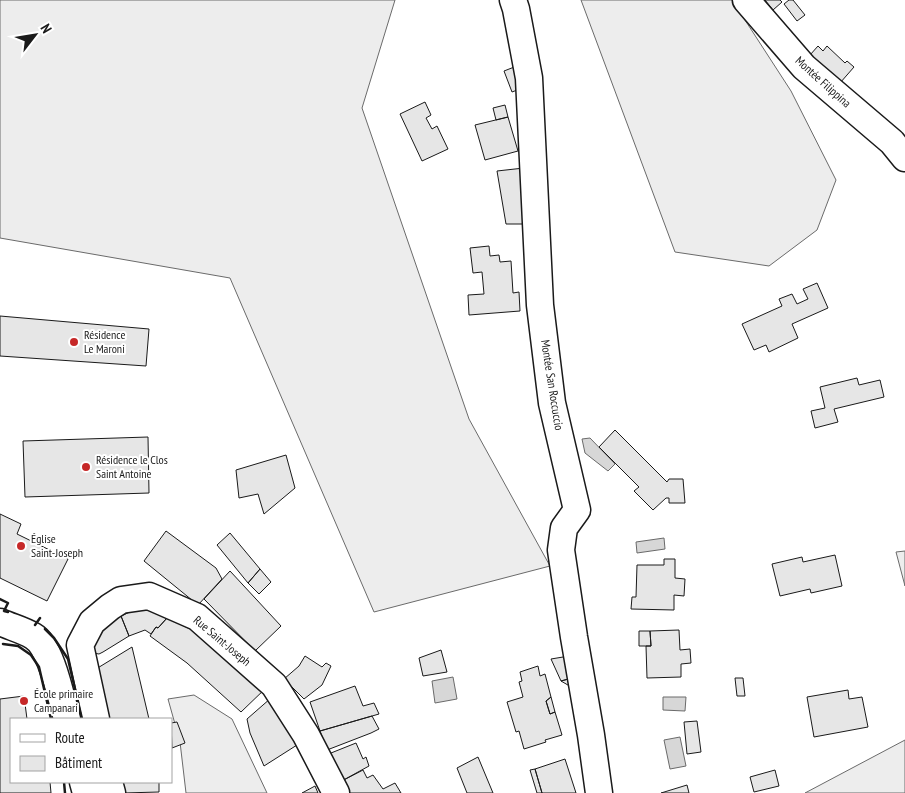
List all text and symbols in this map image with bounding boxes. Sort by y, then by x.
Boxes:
north arrow [10,10,60,60]
text: N [36,20,56,36]
street label: Montée Filippina [792,53,854,111]
place label: Résidence Le Maroni [84,327,125,356]
marker: Résidence Le Maroni [68,336,80,348]
street label: Montée San Roccuccio [538,339,567,431]
place label: Résidence le Clos Saint Antoine [96,452,168,481]
marker: Résidence le Clos Saint Antoine [80,461,92,473]
place label: Église Saint-Joseph [31,531,83,560]
marker: Église Saint-Joseph [15,540,27,552]
street label: Rue Saint-Joseph [191,612,254,669]
place label: École primaire Campanari [34,686,93,715]
marker: École primaire Campanari [18,695,30,707]
legend [10,718,172,783]
text: Route [55,728,85,747]
text: Bâtiment [55,753,102,772]

